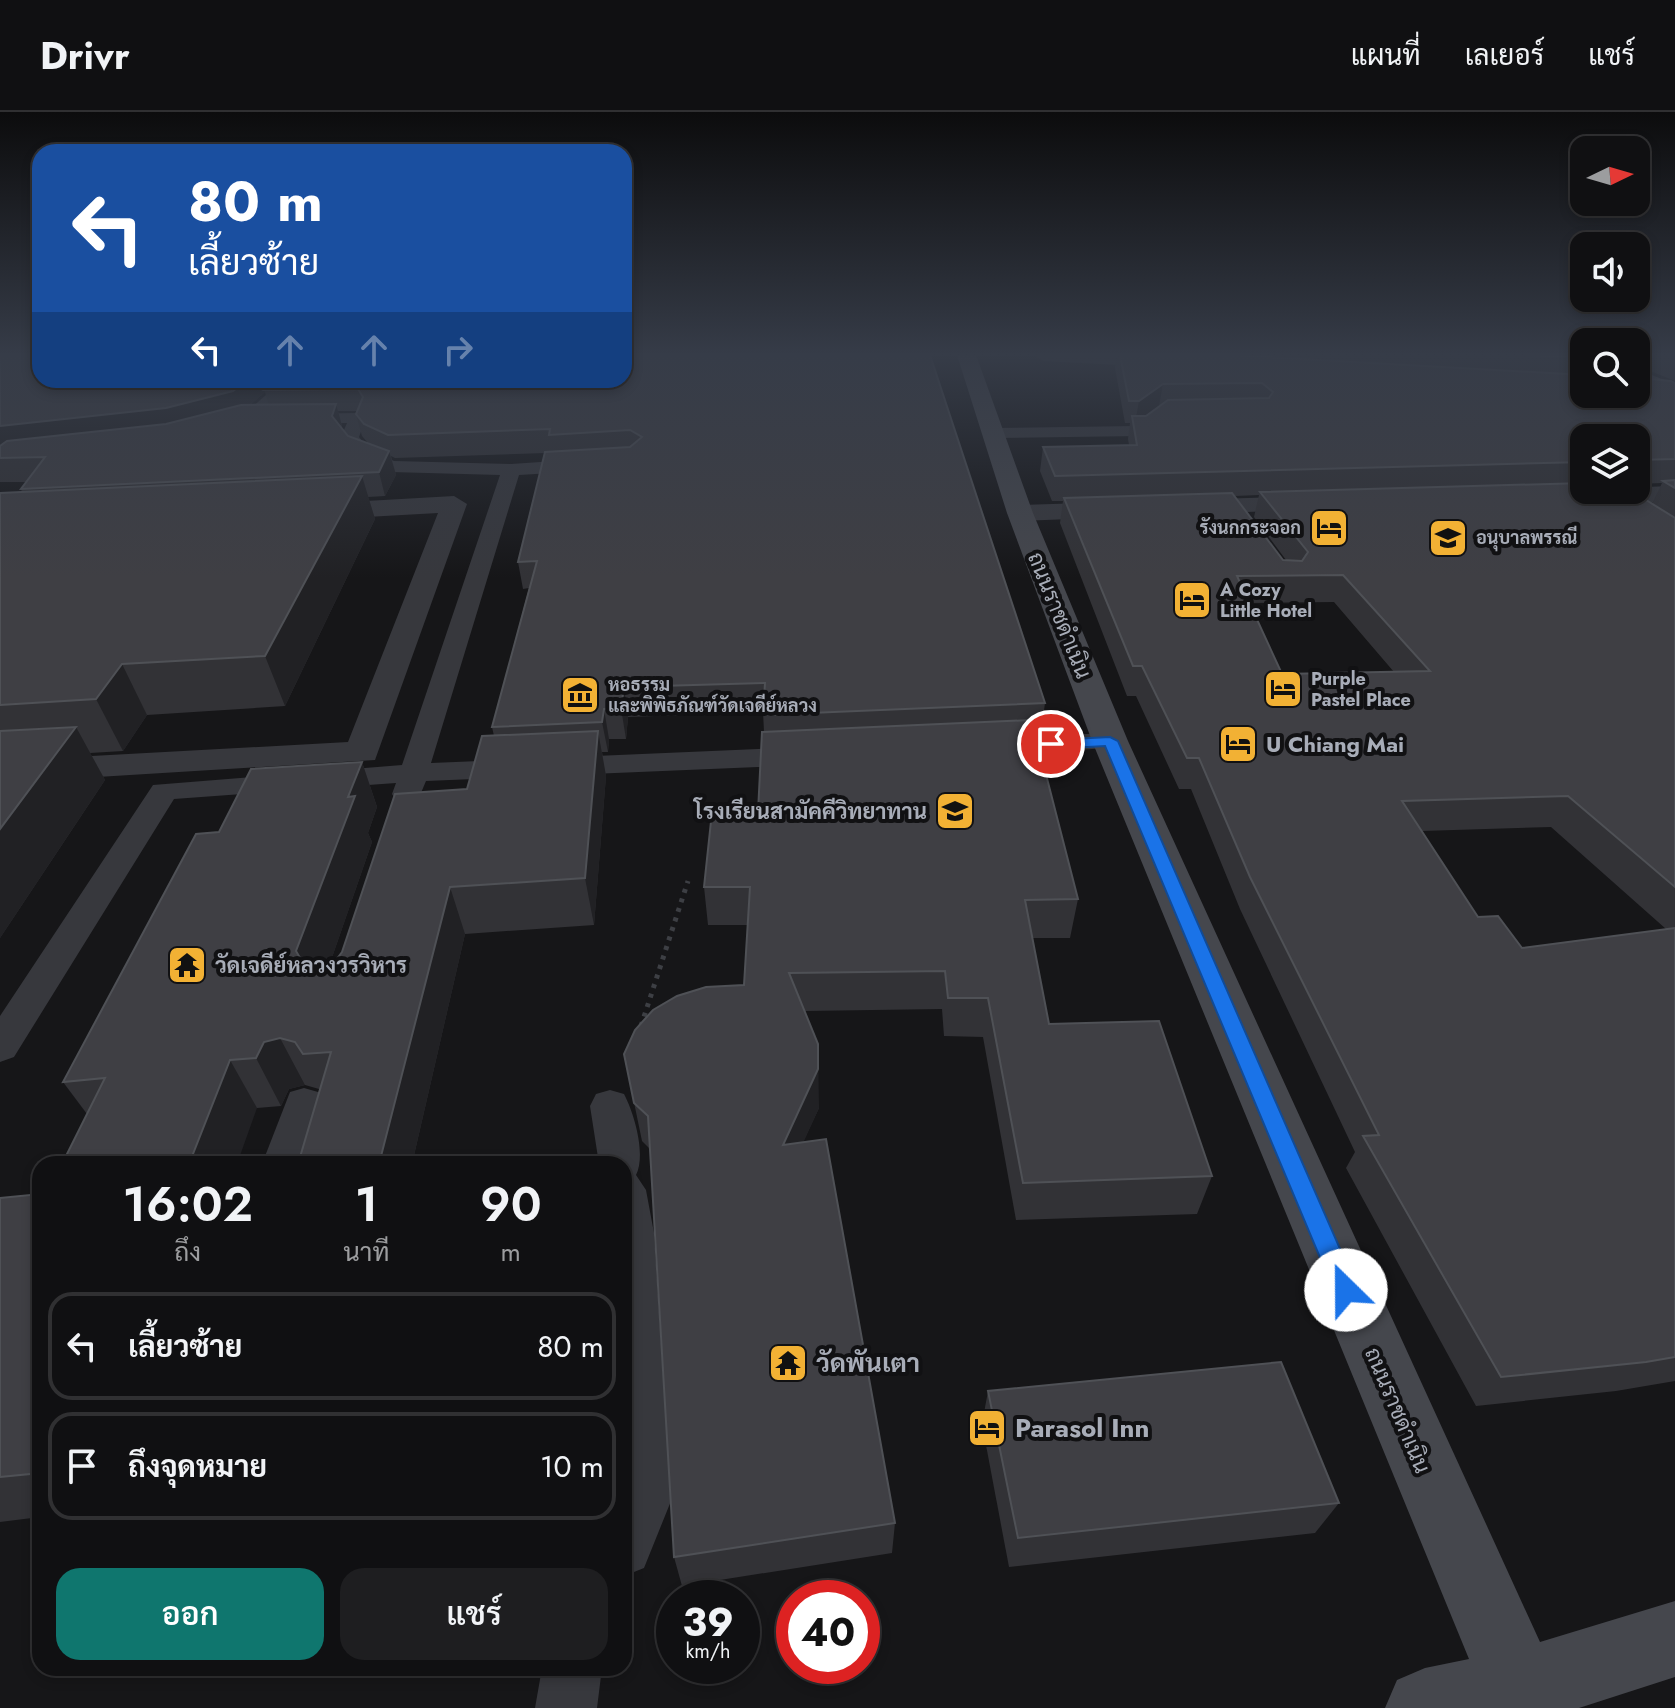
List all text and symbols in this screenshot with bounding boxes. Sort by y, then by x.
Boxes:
text: Drivr [40,28,130,83]
text: แผนที่ [1351,35,1421,76]
text: เลเยอร์ [1465,35,1544,76]
text: แชร์ [1588,35,1635,76]
north arrow [1570,136,1650,216]
map controls [1570,136,1650,504]
text: 80 m [188,161,323,242]
icon: left [56,176,160,280]
button: sound [1570,232,1650,312]
text: เลี้ยวซ้าย [188,236,319,288]
icon: left [184,328,228,372]
icon: ahead [268,328,312,372]
icon: ahead [352,328,396,372]
icon: right [436,328,480,372]
button: search [1570,328,1650,408]
button: layers [1570,424,1650,504]
hotel icon: รังนกกระจอก [1308,507,1350,549]
place label: รังนกกระจอก [1199,515,1301,541]
school or university icon: อนุบาลพรรณี [1427,517,1469,559]
place label: อนุบาลพรรณี [1476,525,1577,552]
street label: ถนนราชดำเนิน [1020,547,1100,683]
place label: A Cozy Little Hotel [1219,577,1312,624]
hotel icon: A Cozy Little Hotel [1171,579,1213,621]
place label: Purple Pastel Place [1311,666,1411,713]
hotel icon: Purple Pastel Place [1262,668,1304,710]
place label: หอธรรม และพิพิธภัณฑ์วัดเจดีย์หลวง [608,672,817,719]
museum icon: หอธรรม และพิพิธภัณฑ์วัดเจดีย์หลวง [559,674,601,716]
pin [1017,710,1085,778]
icon: arrive [1029,722,1073,766]
hotel icon: U Chiang Mai [1217,723,1259,765]
place label: U Chiang Mai [1266,728,1404,760]
school or university icon: โรงเรียนสามัคคีวิทยาทาน [934,790,976,832]
place label: โรงเรียนสามัคคีวิทยาทาน [692,795,927,827]
temple icon: วัดเจดีย์หลวงวรวิหาร [166,944,208,986]
place label: วัดเจดีย์หลวงวรวิหาร [215,949,407,981]
text: 16:02 [122,1170,253,1239]
text: 1 [355,1170,378,1239]
text: 90 [480,1170,542,1239]
text: ถึง [174,1233,201,1271]
text: นาที [343,1233,390,1271]
text: m [501,1233,521,1271]
position arrow [1304,1248,1388,1332]
icon: left [60,1324,104,1368]
text: เลี้ยวซ้าย [128,1325,242,1368]
text: 80 m [537,1325,604,1368]
temple icon: วัดพันเตา [767,1342,809,1384]
street label: ถนนราชดำเนิน [1357,1342,1439,1478]
place label: วัดพันเตา [816,1344,920,1382]
hotel icon: Parasol Inn [966,1407,1008,1449]
place label: Parasol Inn [1015,1409,1149,1447]
icon: arrive [60,1444,104,1488]
text: ถึงจุดหมาย [128,1445,267,1488]
text: 10 m [540,1445,604,1488]
button: ออก [56,1568,324,1660]
button: แชร์ [340,1568,608,1660]
speed limit sign: 40 [776,1580,880,1684]
text: 39 [682,1593,734,1651]
text: km/h [685,1637,731,1666]

